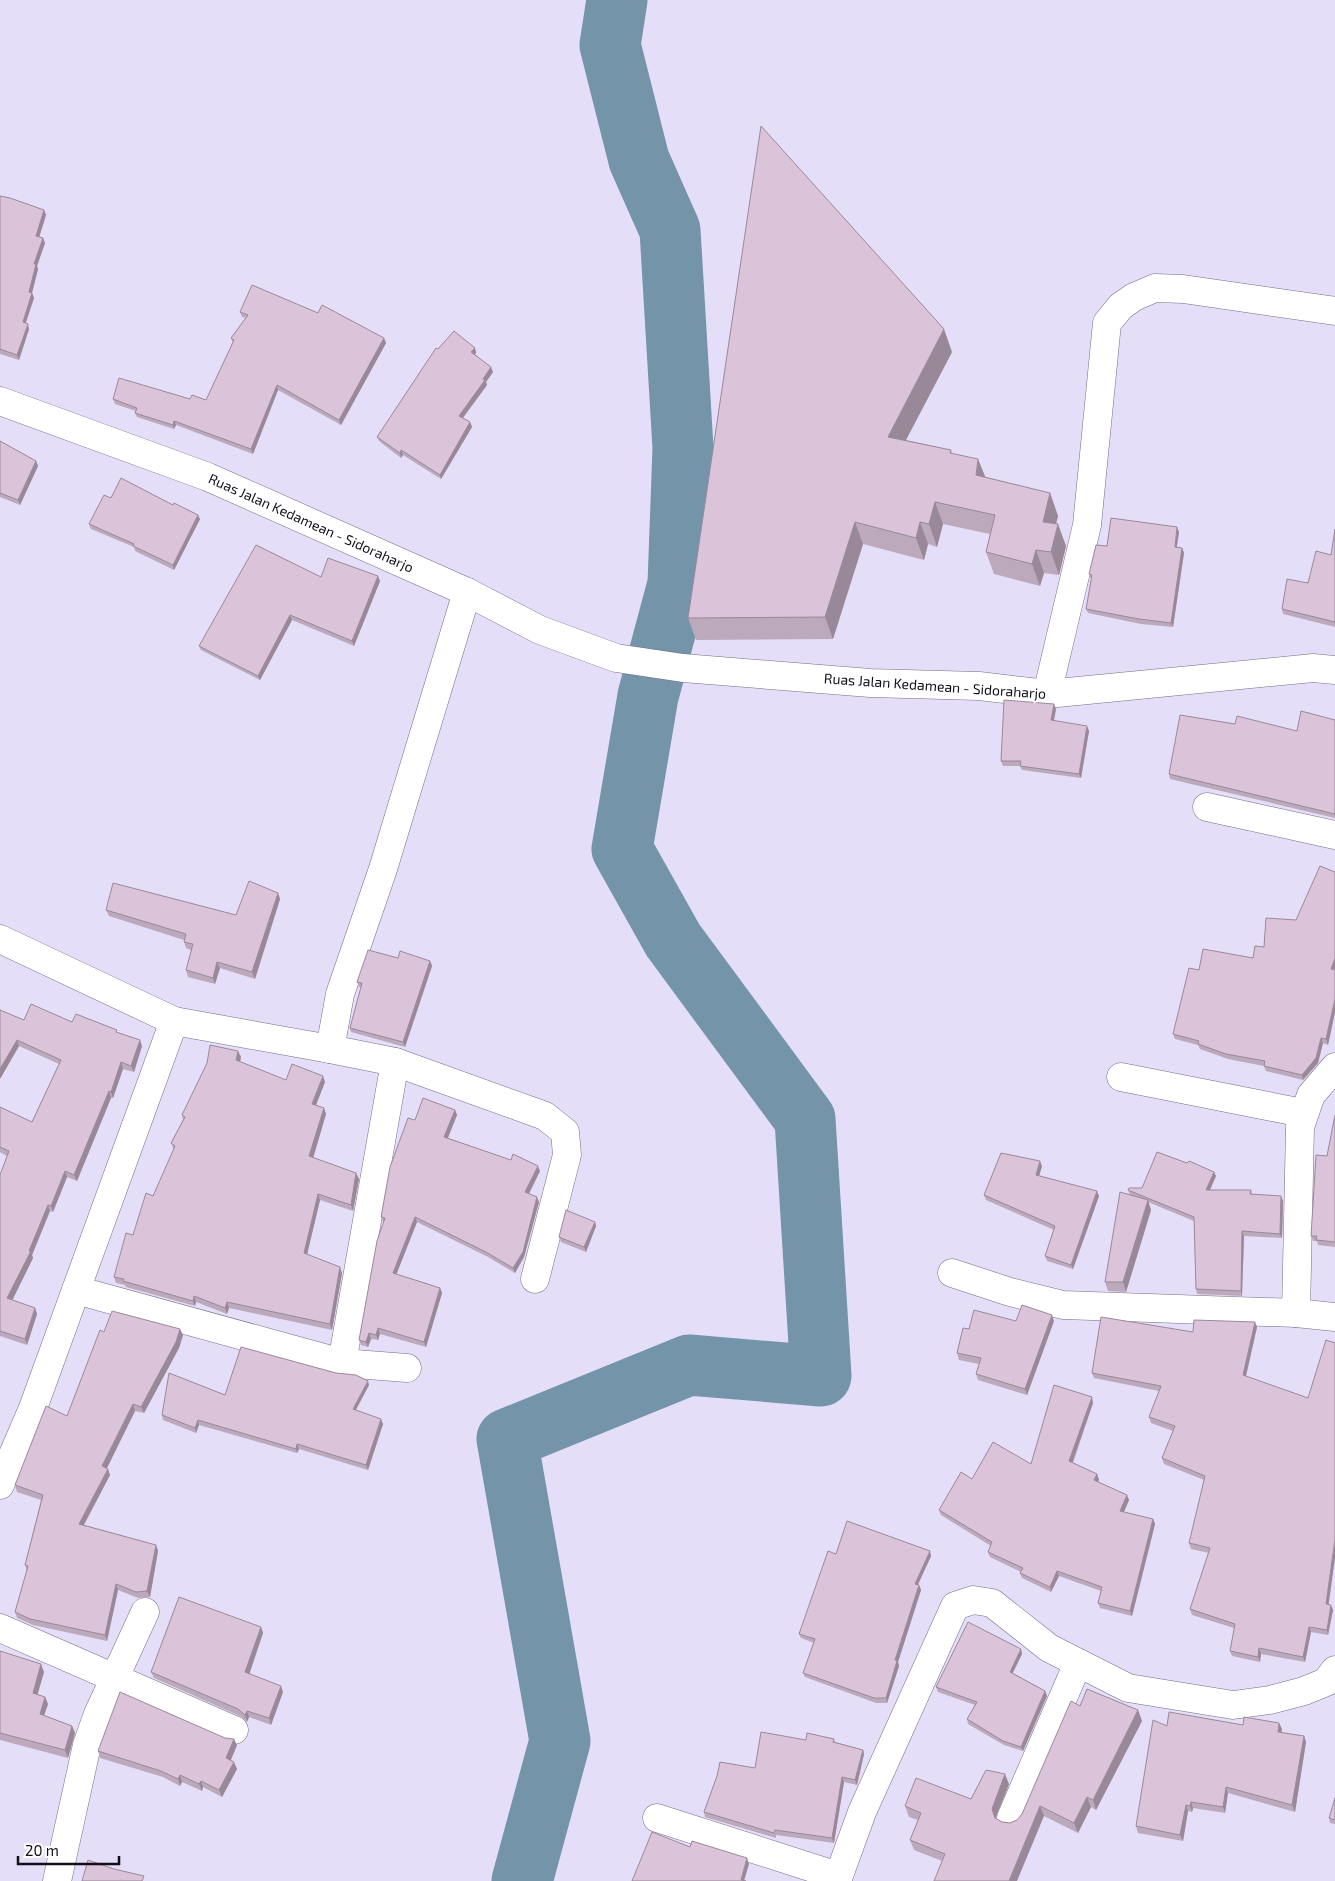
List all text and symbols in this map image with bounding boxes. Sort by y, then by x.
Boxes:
street label: Ruas Jalan Kedamean - Sidoraharjo [206,469,416,576]
street label: Ruas Jalan Kedamean - Sidoraharjo [823,669,1047,702]
scale bar [18,1834,119,1866]
text: 20 m [25,1841,59,1859]

